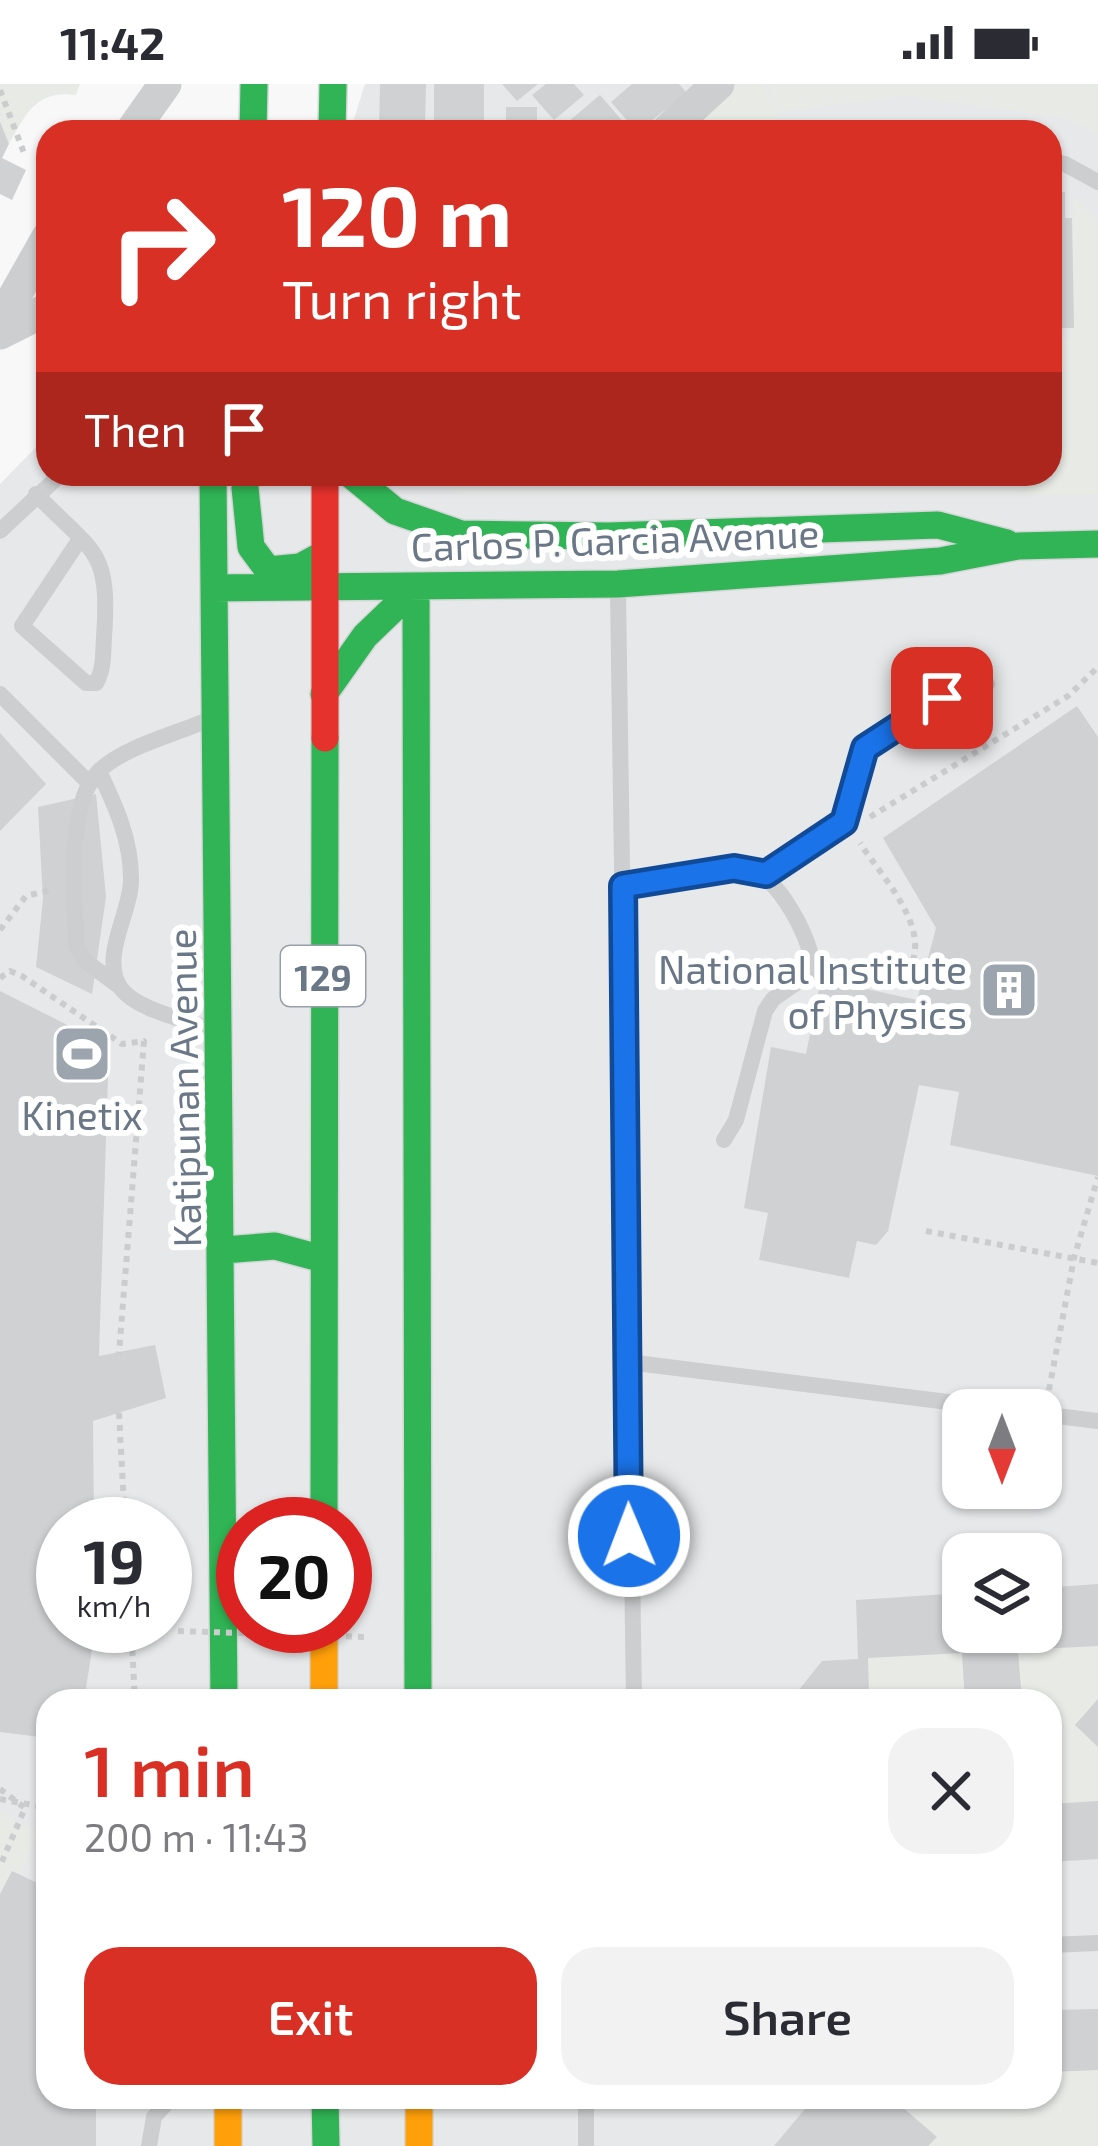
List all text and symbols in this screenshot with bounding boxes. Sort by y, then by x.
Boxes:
text: 11:42 [60,15,165,69]
text: 120 m [282,163,512,264]
icon: right [84,168,240,324]
text: Turn right [282,265,522,330]
icon: arrive [211,396,277,462]
text: Then [84,402,187,456]
street label: Carlos P. Garcia Avenue [410,508,820,570]
pin [891,647,993,749]
icon: arrive [909,665,975,731]
street label: Katipunan Avenue [157,928,209,1248]
place label: National Institute of Physics [658,945,967,1037]
road number: 129 [281,946,365,1006]
building icon: National Institute of Physics [978,959,1040,1021]
sports icon: Kinetix [51,1023,113,1085]
place label: Kinetix [21,1091,143,1138]
north arrow [942,1389,1062,1509]
map controls [942,1389,1062,1653]
position arrow [566,1473,692,1599]
speed limit sign: 20 [216,1497,372,1653]
text: 19 [83,1524,145,1596]
button: layers [942,1533,1062,1653]
text: km/h [77,1587,151,1623]
text: 1 min [84,1725,255,1811]
button: close [888,1728,1014,1854]
text: 200 m · 11:43 [84,1813,308,1860]
button: Exit [84,1947,537,2085]
button: Share [561,1947,1014,2085]

